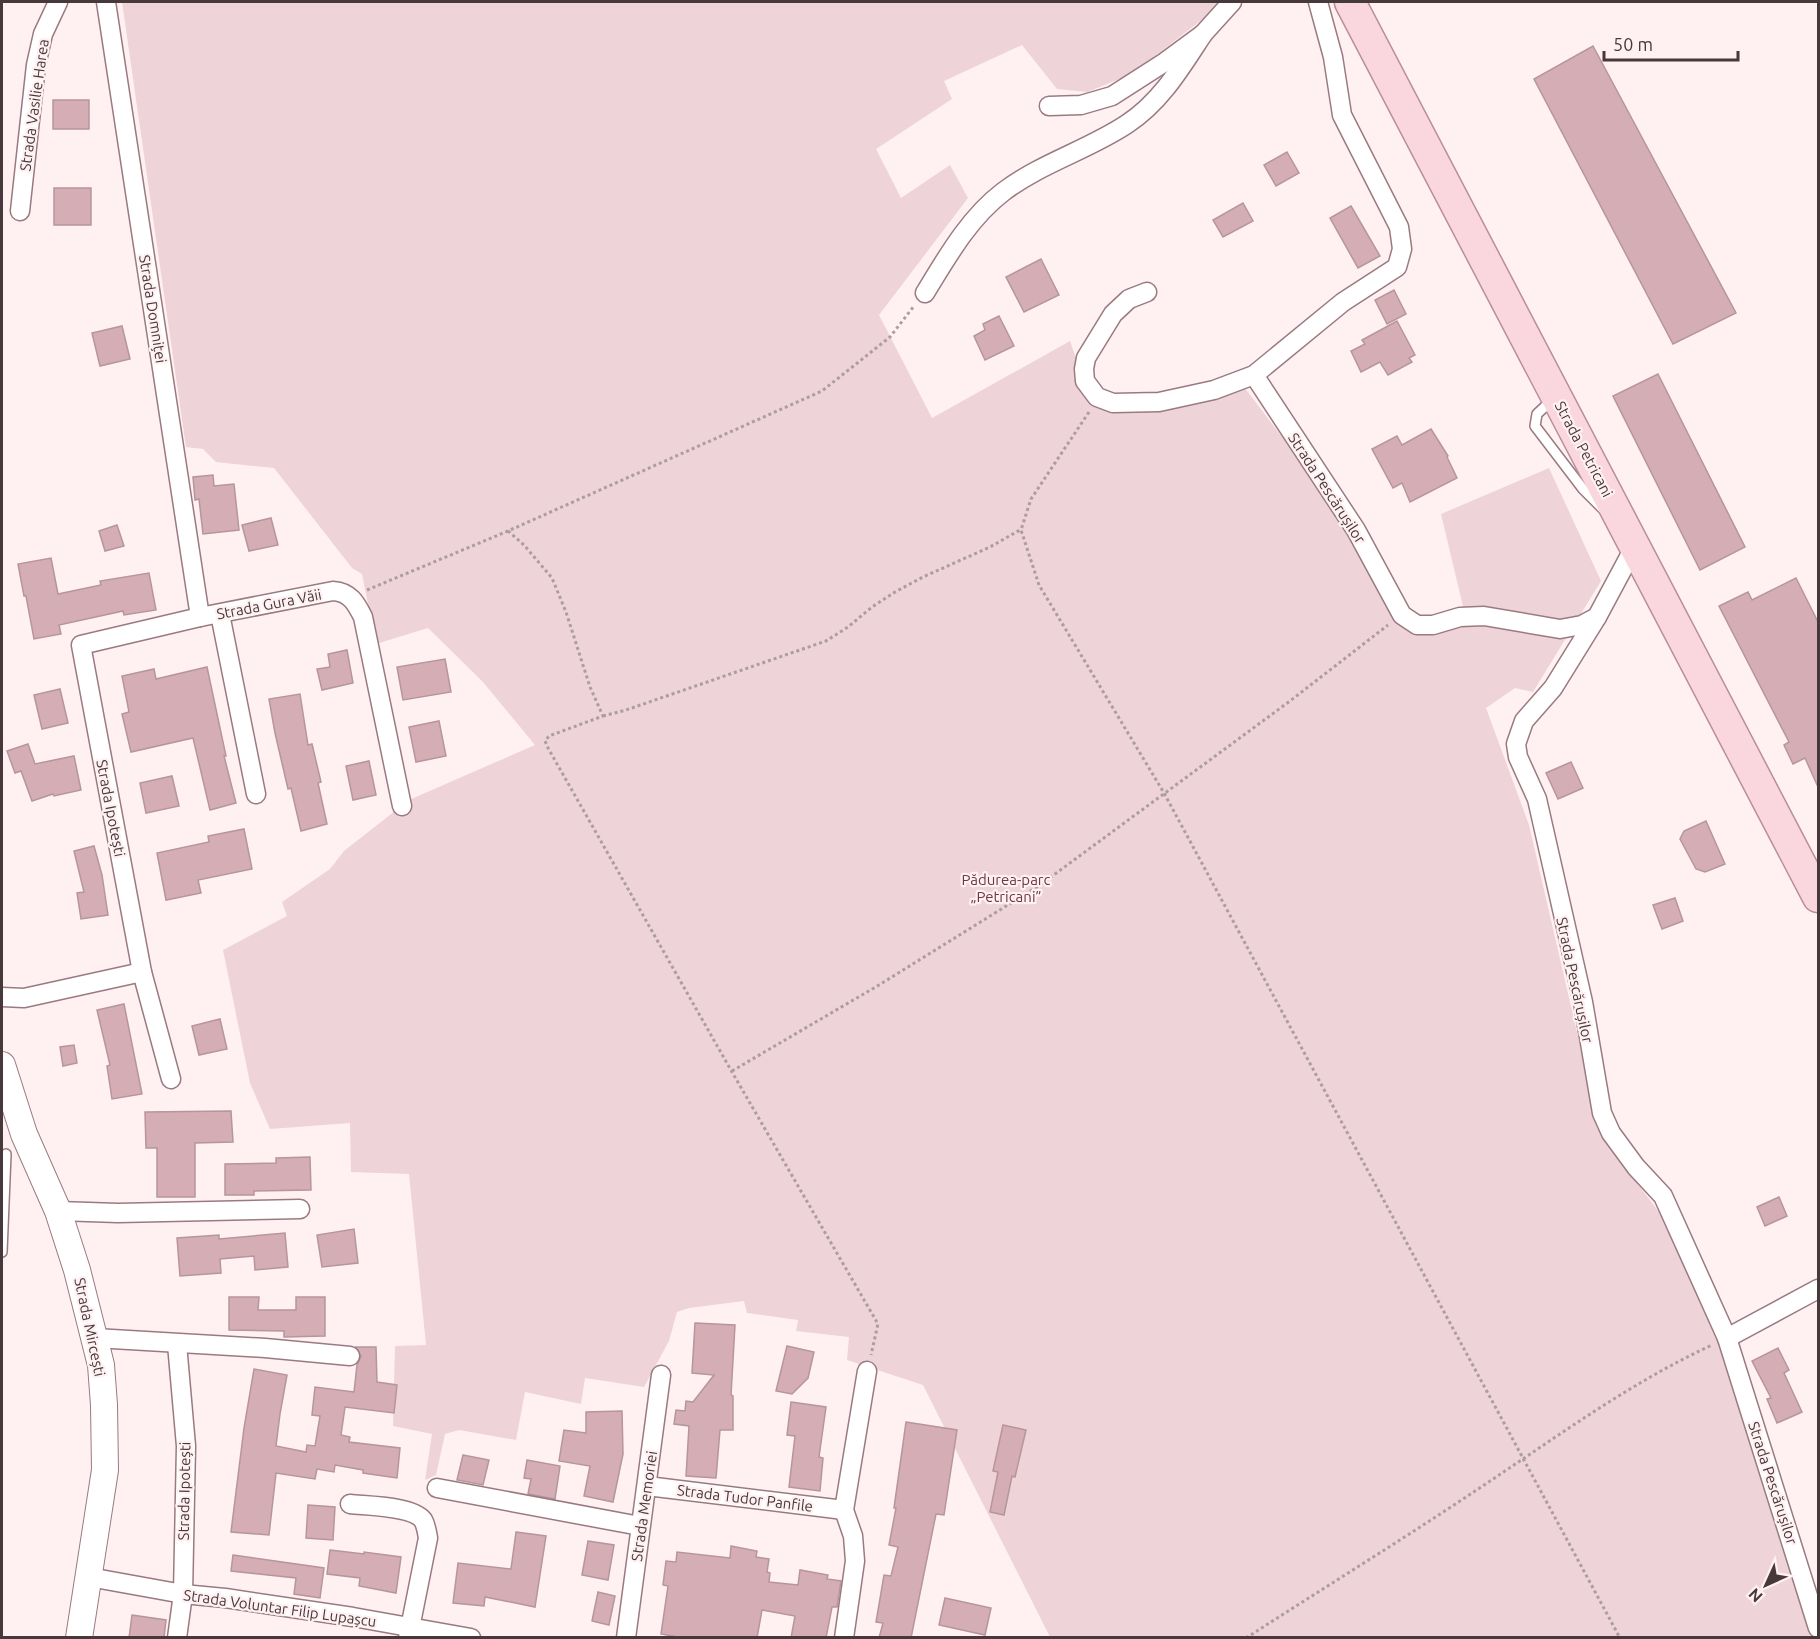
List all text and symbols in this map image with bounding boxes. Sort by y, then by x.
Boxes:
scale bar [1604,24,1738,62]
text: 50 m [1613,34,1653,54]
street label: Strada Vasilie Harea [16,38,52,172]
street label: Strada Domniței [136,254,170,364]
street label: Strada Petricani [1552,398,1616,500]
street label: Strada Pescărușilor [1285,430,1369,547]
street label: Strada Gura Văii [215,585,323,623]
street label: Strada Ipotești [93,758,129,858]
park label: Pădurea-parc „Petricani” [961,871,1051,905]
street label: Strada Pescărușilor [1553,916,1597,1045]
street label: Strada Mircești [71,1276,109,1378]
street label: Strada Pescărușilor [1745,1420,1801,1547]
street label: Strada Ipotești [175,1442,193,1540]
street label: Strada Memoriei [628,1450,660,1562]
street label: Strada Tudor Panfile [676,1481,814,1515]
north arrow [1736,1555,1796,1615]
text: N [1745,1585,1766,1606]
street label: Strada Voluntar Filip Lupașcu [182,1586,378,1630]

